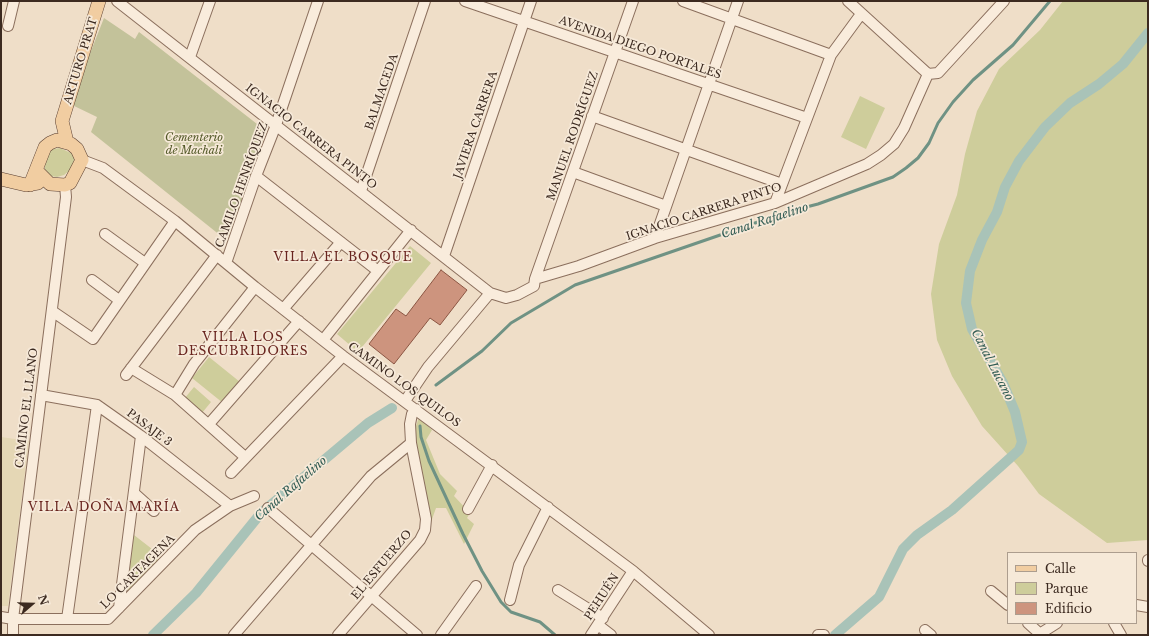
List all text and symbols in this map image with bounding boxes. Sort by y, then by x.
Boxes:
street label: AVENIDA DIEGO PORTALES [557,14,723,82]
street label: ARTURO PRAT [62,16,100,106]
street label: BALMACEDA [363,52,401,132]
street label: JAVIERA CARRERA [451,69,501,181]
street label: MANUEL RODRÍGUEZ [545,70,601,202]
street label: IGNACIO CARRERA PINTO [243,82,379,192]
street label: CAMILO HENRÍQUEZ [213,120,271,250]
park label: Cementerio de Machali [165,131,223,157]
street label: IGNACIO CARRERA PINTO [624,181,784,243]
water label: Canal Rafaelino [720,200,810,242]
district label: VILLA EL BOSQUE [273,251,413,265]
water label: Canal Lucano [968,327,1016,403]
district label: VILLA LOS DESCUBRIDORES [177,331,309,359]
street label: CAMINO LOS QUILOS [345,340,463,430]
street label: CAMINO EL LLANO [13,347,41,469]
street label: PASAJE 3 [124,407,174,449]
water label: Canal Rafaelino [252,454,330,524]
district label: VILLA DOÑA MARÍA [28,501,180,515]
street label: EL ESFUERZO [349,528,415,602]
street label: LO CARTAGENA [98,532,178,612]
legend [1007,552,1137,624]
text: Calle [1045,561,1076,576]
street label: PEHUÉN [582,571,622,623]
text: Parque [1045,581,1088,596]
north arrow [12,584,52,624]
text: N [35,593,52,607]
text: Edificio [1045,601,1092,616]

